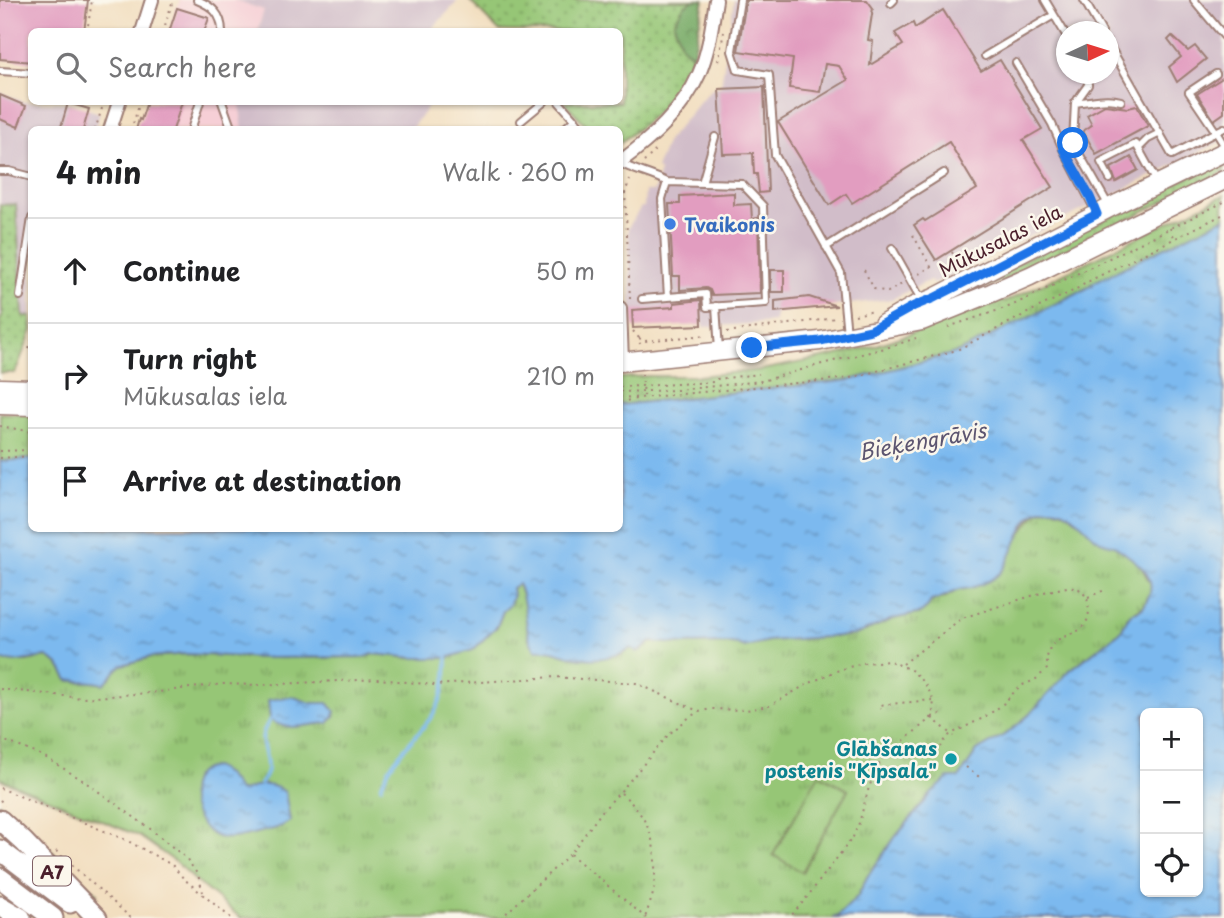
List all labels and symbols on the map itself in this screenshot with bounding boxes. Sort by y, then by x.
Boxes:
north arrow [1056,21,1119,84]
route start [1057,127,1088,158]
street label: Mūkusalas iela [933,197,1067,283]
place label: Tvaikonis [684,210,775,238]
marker: Tvaikonis [662,216,678,232]
route end [736,332,767,363]
water label: Bieķengrāvis [856,413,991,467]
place label: Glābšanas postenis "Ķīpsala" [765,734,937,784]
marker: Glābšanas postenis "Ķīpsala" [943,751,959,767]
road number: A7 [33,856,71,886]

